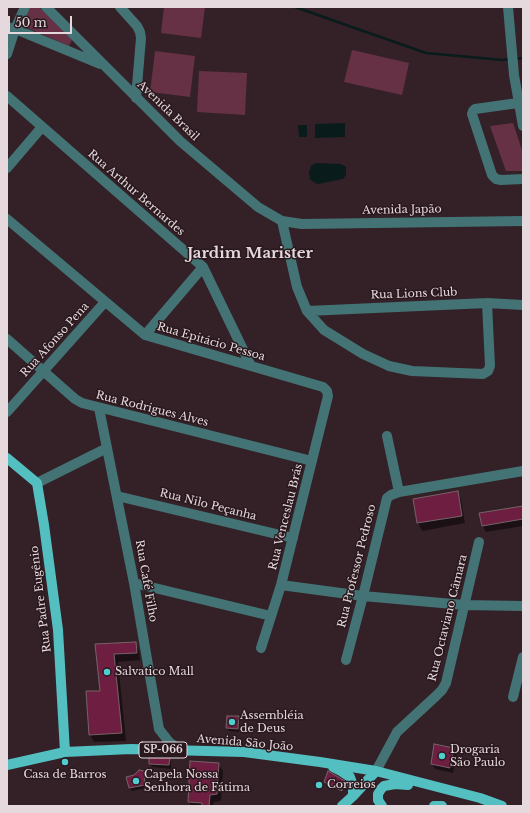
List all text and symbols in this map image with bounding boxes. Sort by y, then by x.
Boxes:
scale bar [10,8,74,34]
text: 50 m [15,15,47,30]
street label: Avenida Brasil [134,78,202,144]
street label: Rua Arthur Bernardes [85,147,187,239]
street label: Avenida Japão [362,203,442,217]
district label: Jardim Marister [187,245,313,263]
street label: Rua Lions Club [370,286,458,302]
street label: Rua Afonso Pena [18,300,92,380]
street label: Rua Epitácio Pessoa [156,320,266,364]
street label: Rua Rodrigues Alves [94,389,210,429]
street label: Rua Venceslau Brás [266,463,306,571]
street label: Rua Nilo Peçanha [158,487,258,523]
street label: Rua Professor Pedroso [335,503,379,629]
street label: Rua Café Filho [132,539,160,623]
street label: Rua Padre Eugênio [28,545,54,653]
street label: Rua Octaviano Câmara [426,553,470,683]
place label: Salvatico Mall [115,665,194,679]
marker: Salvatico Mall [102,667,112,677]
place label: Assembléia de Deus [240,709,304,735]
marker: Assembléia de Deus [227,717,237,727]
street label: Avenida São João [196,732,294,754]
road number: SP-066 [139,742,187,758]
place label: Drogaria São Paulo [450,743,505,769]
marker: Drogaria São Paulo [437,751,447,761]
marker: Casa de Barros [60,757,70,767]
place label: Casa de Barros [23,768,107,782]
place label: Capela Nossa Senhora de Fátima [144,768,250,794]
marker: Capela Nossa Senhora de Fátima [131,776,141,786]
place label: Correios [327,778,376,792]
marker: Correios [314,780,324,790]

